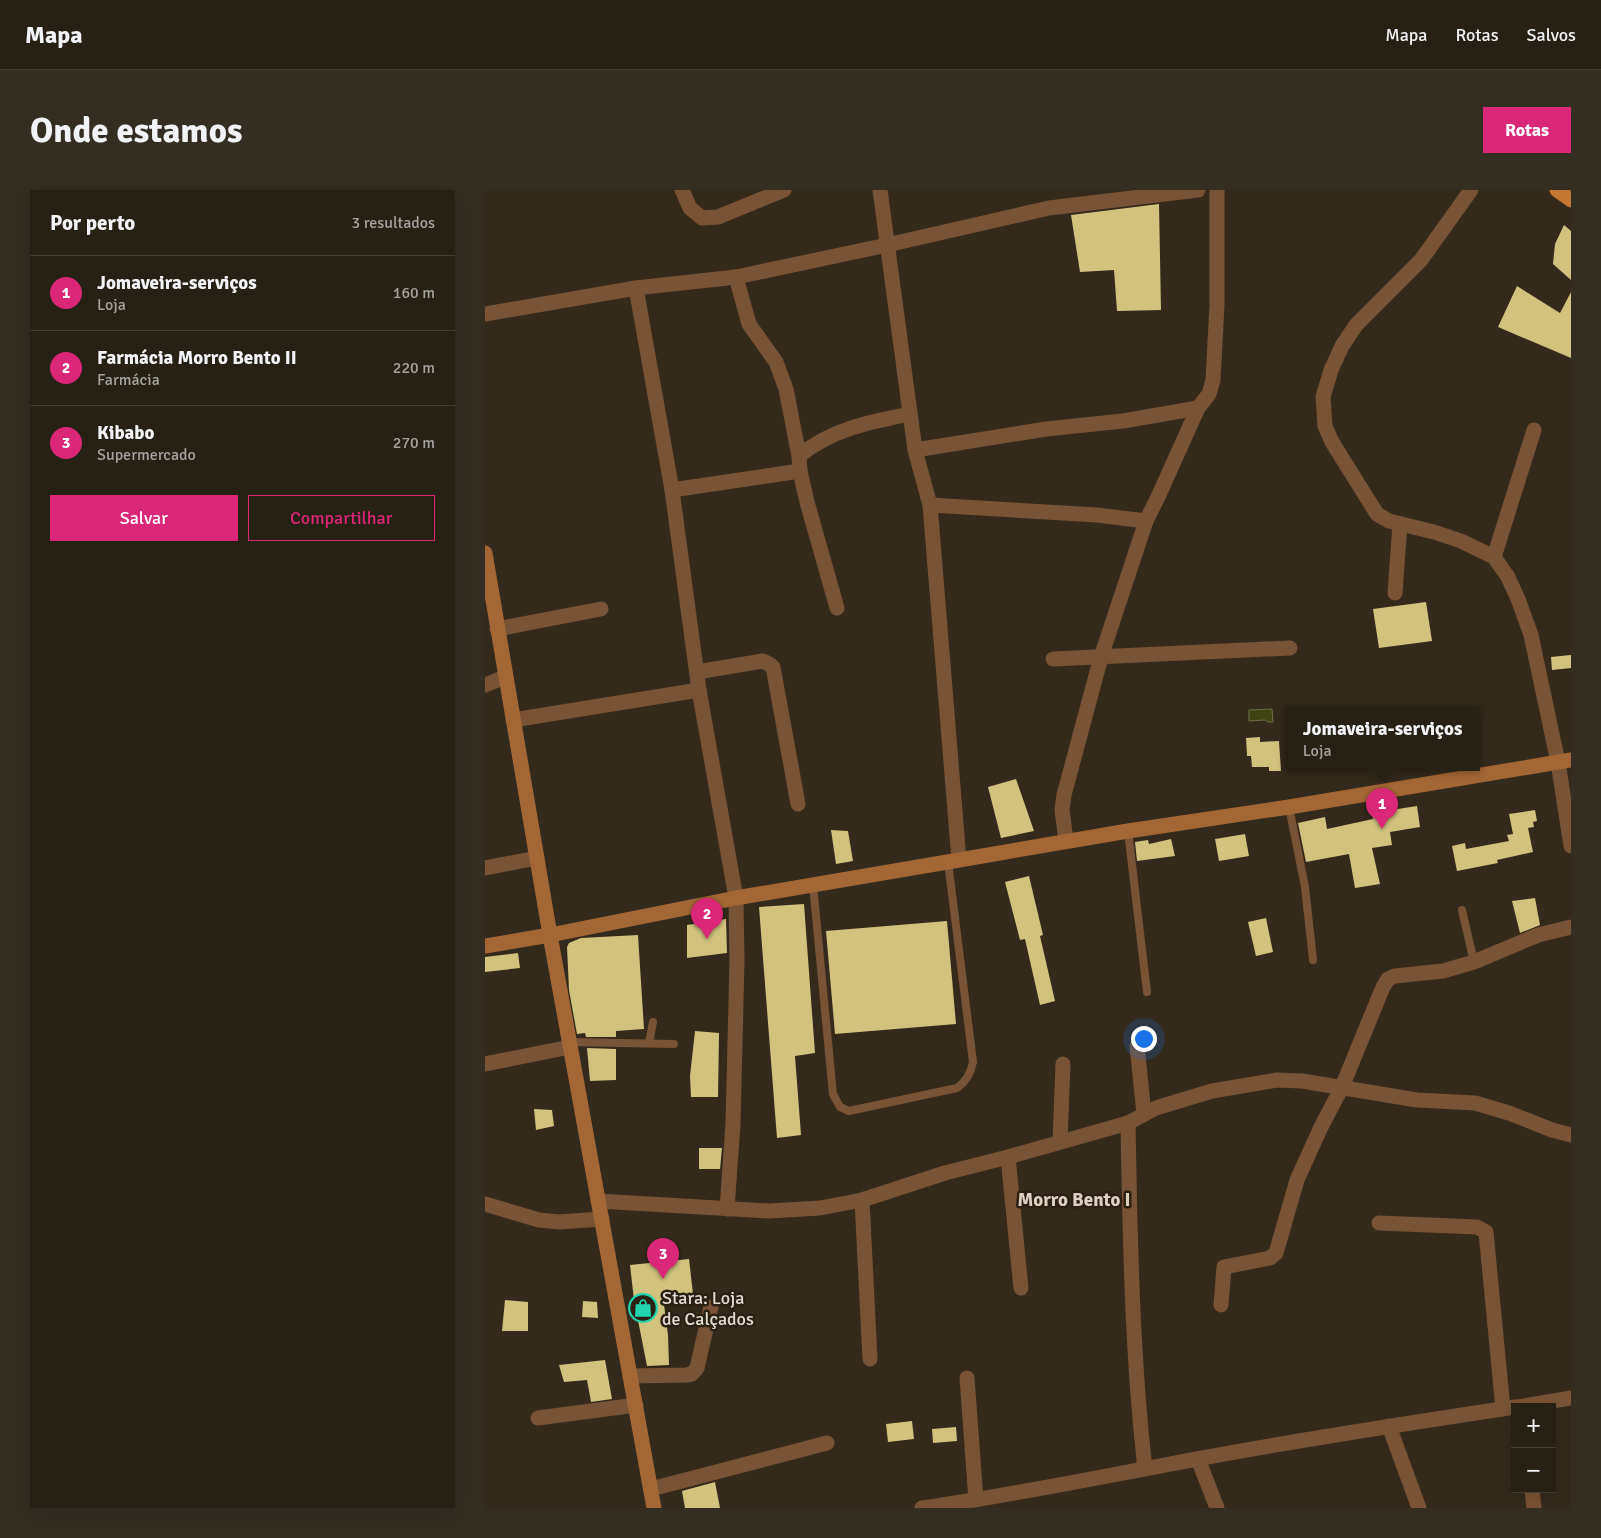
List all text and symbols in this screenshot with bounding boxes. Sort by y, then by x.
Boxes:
text: Mapa [25,20,83,50]
text: Mapa [1385,24,1428,46]
text: Rotas [1456,24,1499,46]
text: Salvos [1527,24,1576,46]
button: Rotas [1483,107,1571,153]
text: Onde estamos [30,109,242,152]
text: Por perto [50,210,135,236]
text: 3 resultados [352,213,435,233]
text: Jomaveira-serviços [97,271,257,295]
text: 1 [62,283,70,303]
text: 160 m [393,283,435,303]
text: Loja [97,295,126,315]
text: Farmácia Morro Bento II [97,346,297,370]
text: 2 [62,358,70,378]
text: 220 m [393,358,435,378]
text: Farmácia [97,370,160,390]
text: Kibabo [97,421,154,445]
text: 3 [62,433,70,453]
text: 270 m [393,433,435,453]
text: Supermercado [97,445,196,465]
button: Salvar [50,495,238,541]
button: Compartilhar [248,495,435,541]
popup [1285,706,1480,771]
text: Jomaveira-serviços [1303,717,1462,741]
text: Loja [1303,741,1332,761]
pin: 1 [1366,788,1398,829]
pin: 2 [691,898,723,939]
your location [1131,1026,1157,1052]
district label: Morro Bento I [1017,1188,1131,1212]
pin: 3 [647,1238,679,1279]
place label: Stara: Loja de Calçados [662,1287,754,1330]
shop icon: Stara: Loja de Calçados [628,1293,658,1323]
map controls [1511,1403,1556,1493]
button: + [1511,1403,1556,1448]
button: − [1511,1448,1556,1493]

